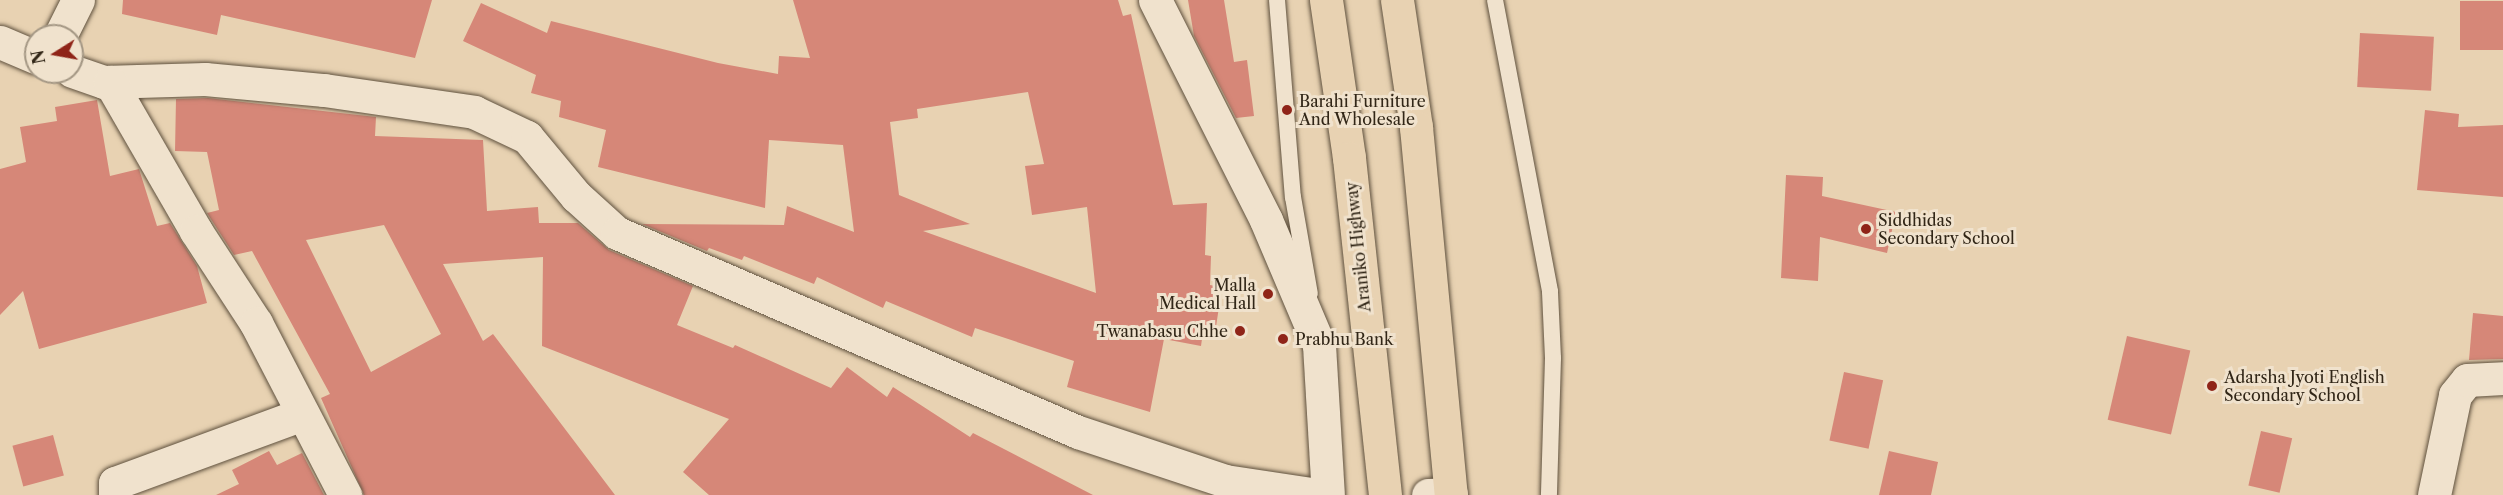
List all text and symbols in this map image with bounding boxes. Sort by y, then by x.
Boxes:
north arrow [24,24,84,84]
text: N [27,48,49,66]
place label: Barahi Furniture And Wholesale [1299,91,1426,129]
marker: Barahi Furniture And Wholesale [1280,103,1294,117]
street label: Araniko Highway [1342,181,1374,313]
place label: Siddhidas Secondary School [1878,210,2015,248]
marker: Siddhidas Secondary School [1859,222,1873,236]
place label: Malla Medical Hall [1159,275,1256,313]
marker: Malla Medical Hall [1261,287,1275,301]
place label: Twanabasu Chhe [1096,321,1228,341]
marker: Twanabasu Chhe [1233,324,1247,338]
place label: Prabhu Bank [1295,329,1393,349]
marker: Prabhu Bank [1276,332,1290,346]
place label: Adarsha Jyoti English Secondary School [2224,367,2385,405]
marker: Adarsha Jyoti English Secondary School [2205,379,2219,393]

